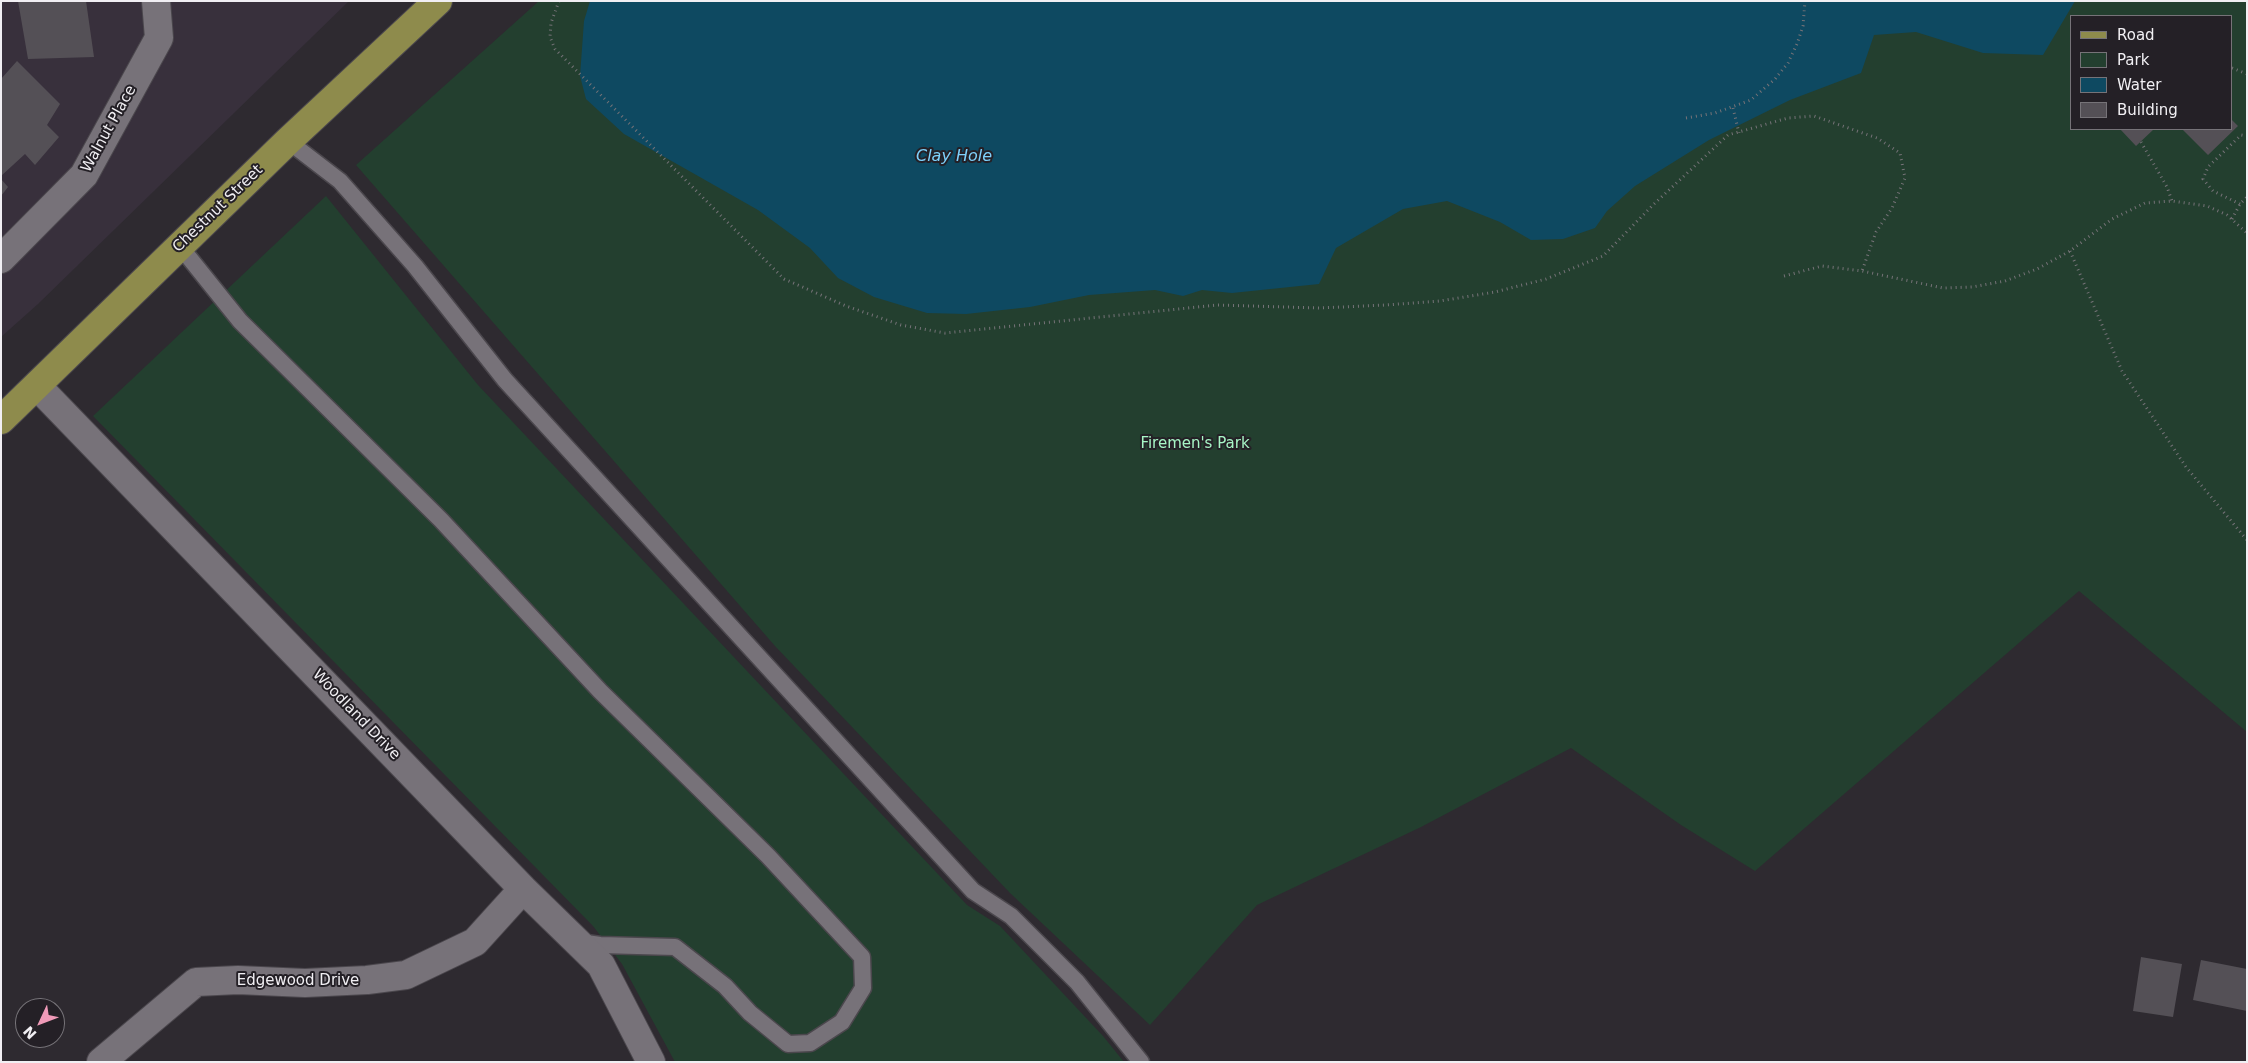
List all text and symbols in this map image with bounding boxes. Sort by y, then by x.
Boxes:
legend [2070,15,2233,130]
text: Road [2117,26,2155,44]
text: Park [2117,51,2149,69]
text: Water [2117,76,2161,94]
street label: Walnut Place [78,82,140,176]
text: Building [2117,101,2178,119]
water label: Clay Hole [916,147,992,167]
street label: Chestnut Street [169,161,267,257]
park label: Firemen's Park [1140,435,1250,453]
street label: Woodland Drive [308,666,404,764]
street label: Edgewood Drive [237,972,359,990]
north arrow [15,998,65,1048]
text: N [20,1023,40,1042]

